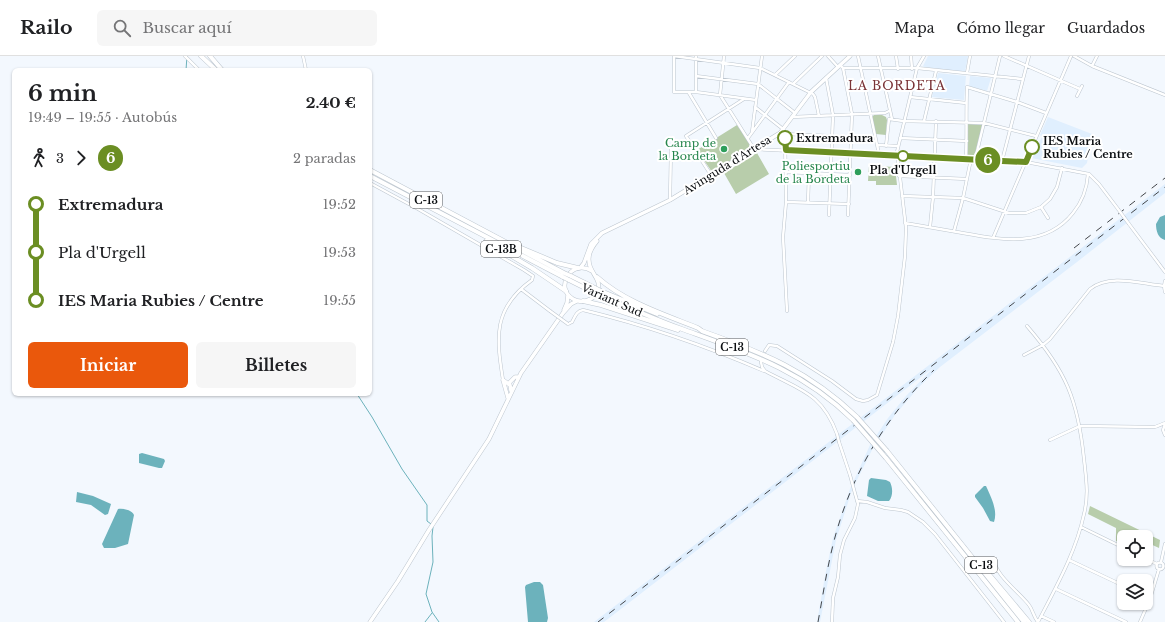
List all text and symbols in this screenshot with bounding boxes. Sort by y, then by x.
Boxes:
search box [97,10,377,46]
text: Railo [20,16,73,39]
icon: search [111,17,133,39]
text: Buscar aquí [143,18,232,37]
text: Mapa [894,19,934,37]
text: Cómo llegar [956,19,1045,37]
text: Guardados [1067,19,1145,37]
district label: LA BORDETA [848,78,946,93]
text: 6 min [28,80,97,107]
text: 2.40 € [306,93,356,112]
text: 19:49 – 19:55 · Autobús [28,109,177,126]
marker: Extremadura [777,130,793,146]
place label: Extremadura [796,131,874,145]
street label: Avinguda d'Artesa [680,132,774,198]
place label: IES Maria Rubies / Centre [1043,134,1133,161]
place label: Camp de la Bordeta [659,136,717,163]
marker: IES Maria Rubies / Centre [1024,139,1040,155]
marker: Camp de la Bordeta [719,144,729,154]
icon: walk [28,147,50,169]
icon: forward [70,147,92,169]
line badge: 6 [975,147,1001,173]
text: 6 [106,149,115,167]
text: 3 [56,150,64,167]
text: 2 paradas [293,150,356,167]
marker: Pla d'Urgell [897,150,909,162]
text: 6 [983,151,993,169]
place label: Poliesportiu de la Bordeta [776,159,851,186]
place label: Pla d'Urgell [870,163,936,177]
marker: Poliesportiu de la Bordeta [853,167,863,177]
road number: C-13 [410,192,442,208]
text: Extremadura [58,195,163,214]
text: 19:52 [323,196,356,213]
road number: C-13B [481,241,521,257]
text: Pla d'Urgell [58,243,146,262]
text: 19:53 [323,244,356,261]
street label: Variant Sud [578,280,645,320]
text: IES Maria Rubies / Centre [58,291,264,310]
text: 19:55 [323,292,356,309]
road number: C-13 [716,339,748,355]
button: Iniciar [28,342,188,388]
button: Billetes [196,342,356,388]
map controls [1117,530,1153,610]
button: locate [1117,530,1153,566]
road number: C-13 [965,557,997,573]
button: layers [1117,574,1153,610]

